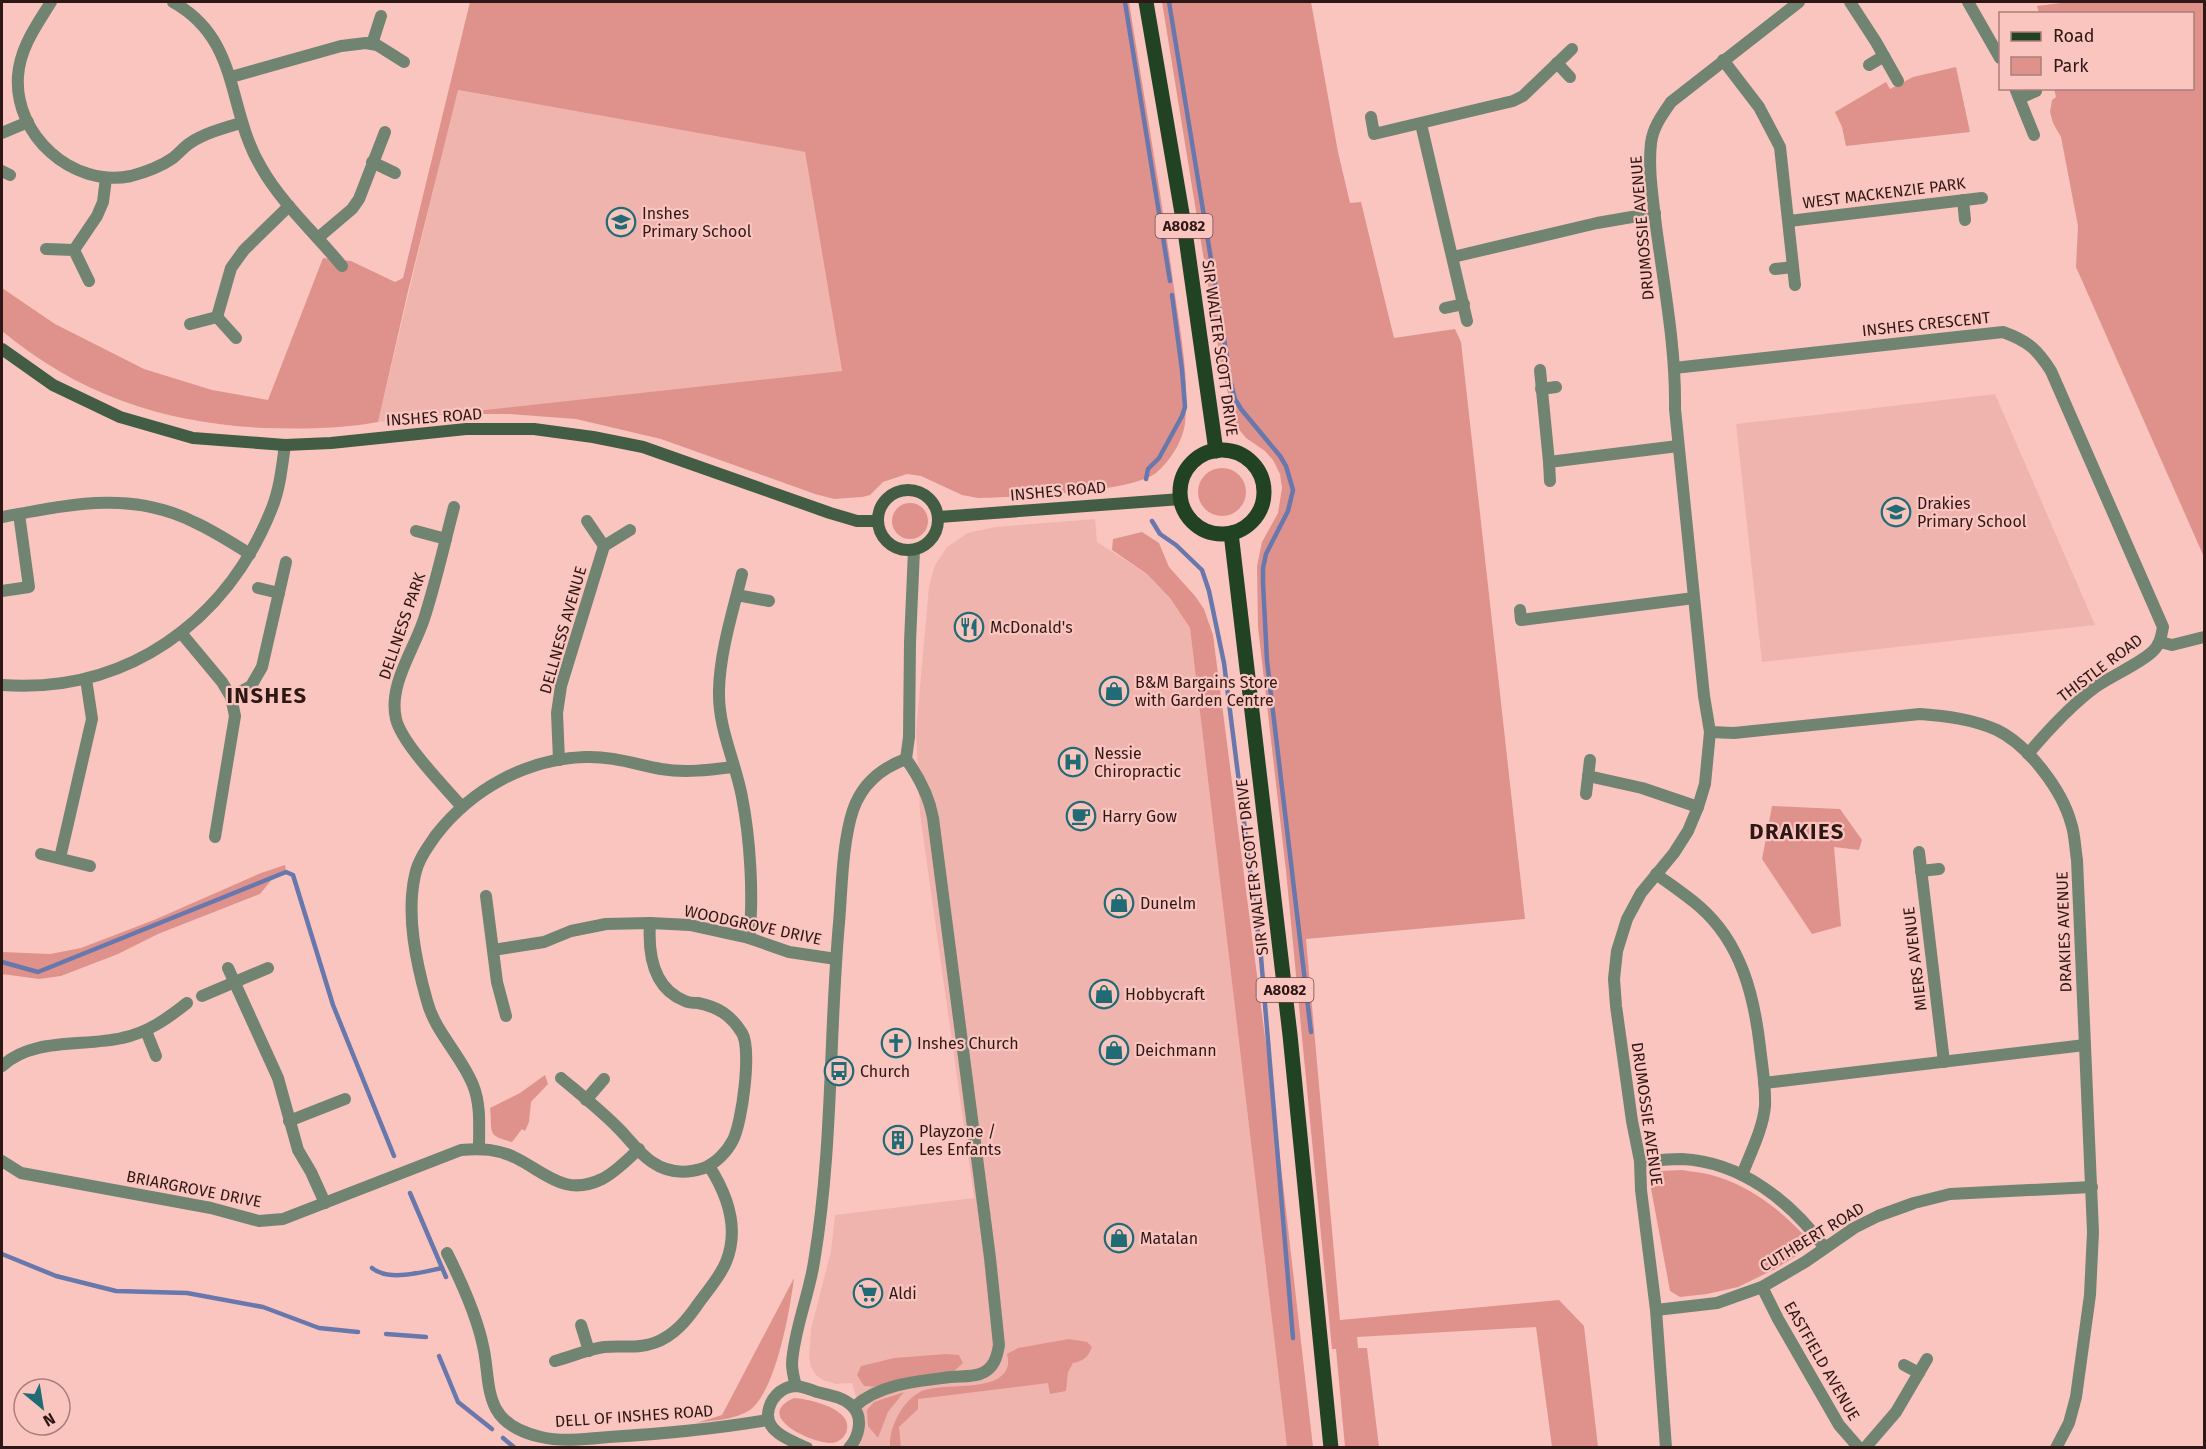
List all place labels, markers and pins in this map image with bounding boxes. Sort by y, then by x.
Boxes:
place label: Inshes Primary School [642,204,752,241]
school or university icon: Inshes Primary School [605,206,637,238]
place label: Drakies Primary School [1917,494,2027,531]
school or university icon: Drakies Primary School [1880,496,1912,528]
restaurant icon: McDonald's [953,611,985,643]
place label: McDonald's [990,618,1073,637]
place label: B&M Bargains Store with Garden Centre [1135,673,1278,710]
shop icon: B&M Bargains Store with Garden Centre [1098,675,1130,707]
place label: Nessie Chiropractic [1094,744,1181,781]
hospital icon: Nessie Chiropractic [1057,746,1089,778]
cafe icon: Harry Gow [1065,800,1097,832]
place label: Harry Gow [1102,807,1177,826]
shop icon: Dunelm [1103,887,1135,919]
place label: Dunelm [1140,894,1196,913]
shop icon: Hobbycraft [1088,978,1120,1010]
place label: Hobbycraft [1125,985,1205,1004]
church icon: Inshes Church [880,1027,912,1059]
place label: Inshes Church [917,1034,1019,1053]
shop icon: Deichmann [1098,1034,1130,1066]
place label: Deichmann [1135,1041,1217,1060]
bus stop icon: Church [823,1055,855,1087]
place label: Church [860,1062,910,1081]
place label: Playzone / Les Enfants [919,1122,1001,1159]
building icon: Playzone / Les Enfants [882,1124,914,1156]
shop icon: Matalan [1103,1222,1135,1254]
place label: Matalan [1140,1229,1198,1248]
supermarket icon: Aldi [852,1277,884,1309]
place label: Aldi [889,1284,917,1303]

